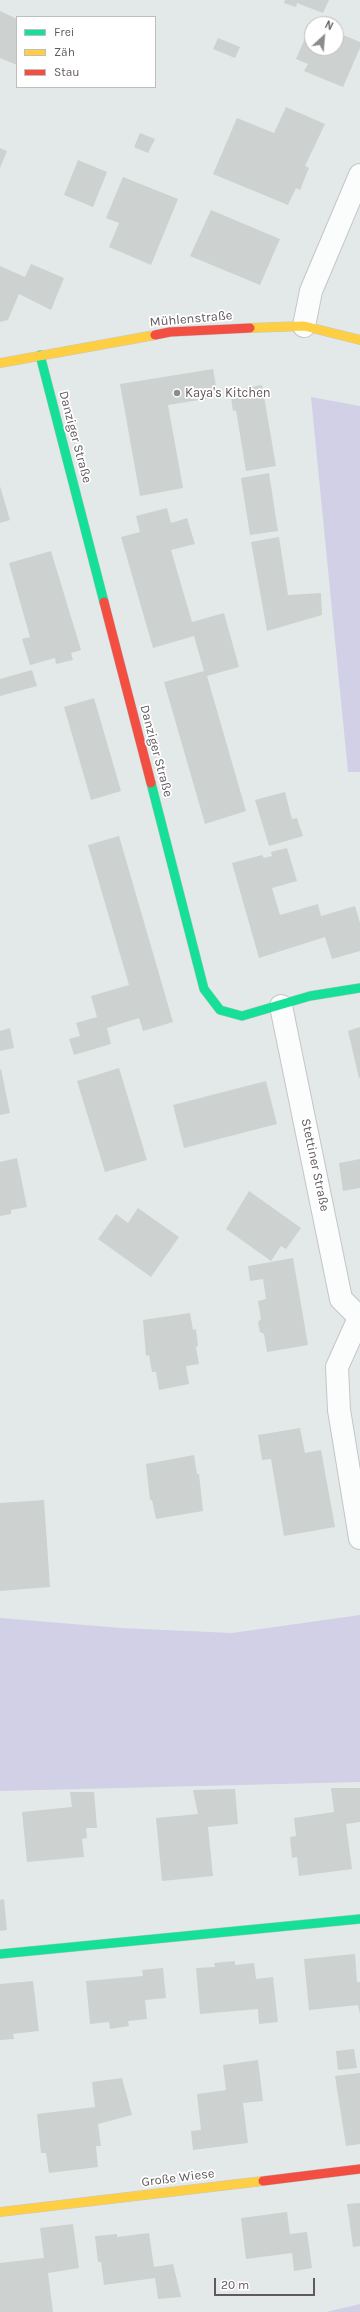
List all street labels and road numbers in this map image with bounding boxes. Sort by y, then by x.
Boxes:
street label: Mühlenstraße [149,308,233,330]
street label: Danziger Straße [55,389,95,485]
street label: Danziger Straße [136,703,176,799]
street label: Stettiner Straße [298,1117,332,1213]
street label: Große Wiese [141,2166,215,2190]

